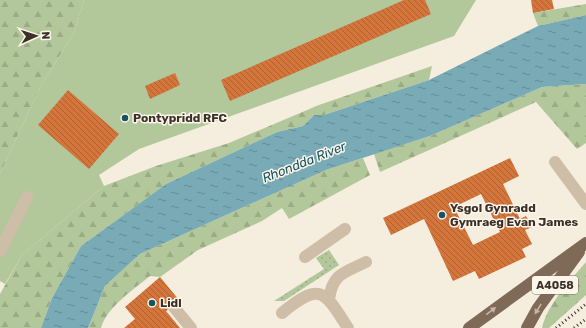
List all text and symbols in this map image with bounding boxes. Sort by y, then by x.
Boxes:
north arrow [16,16,56,56]
text: N [39,31,52,40]
place label: Pontypridd RFC [133,111,228,125]
marker: Pontypridd RFC [120,113,130,123]
water label: Rhondda River [260,138,349,186]
place label: Ysgol Gynradd Gymraeg Evan James [450,201,579,229]
marker: Ysgol Gynradd Gymraeg Evan James [437,210,447,220]
road number: A4058 [532,276,578,294]
place label: Lidl [160,296,182,310]
marker: Lidl [147,298,157,308]
one-way arrow [534,304,542,314]
one-way arrow [486,307,497,315]

